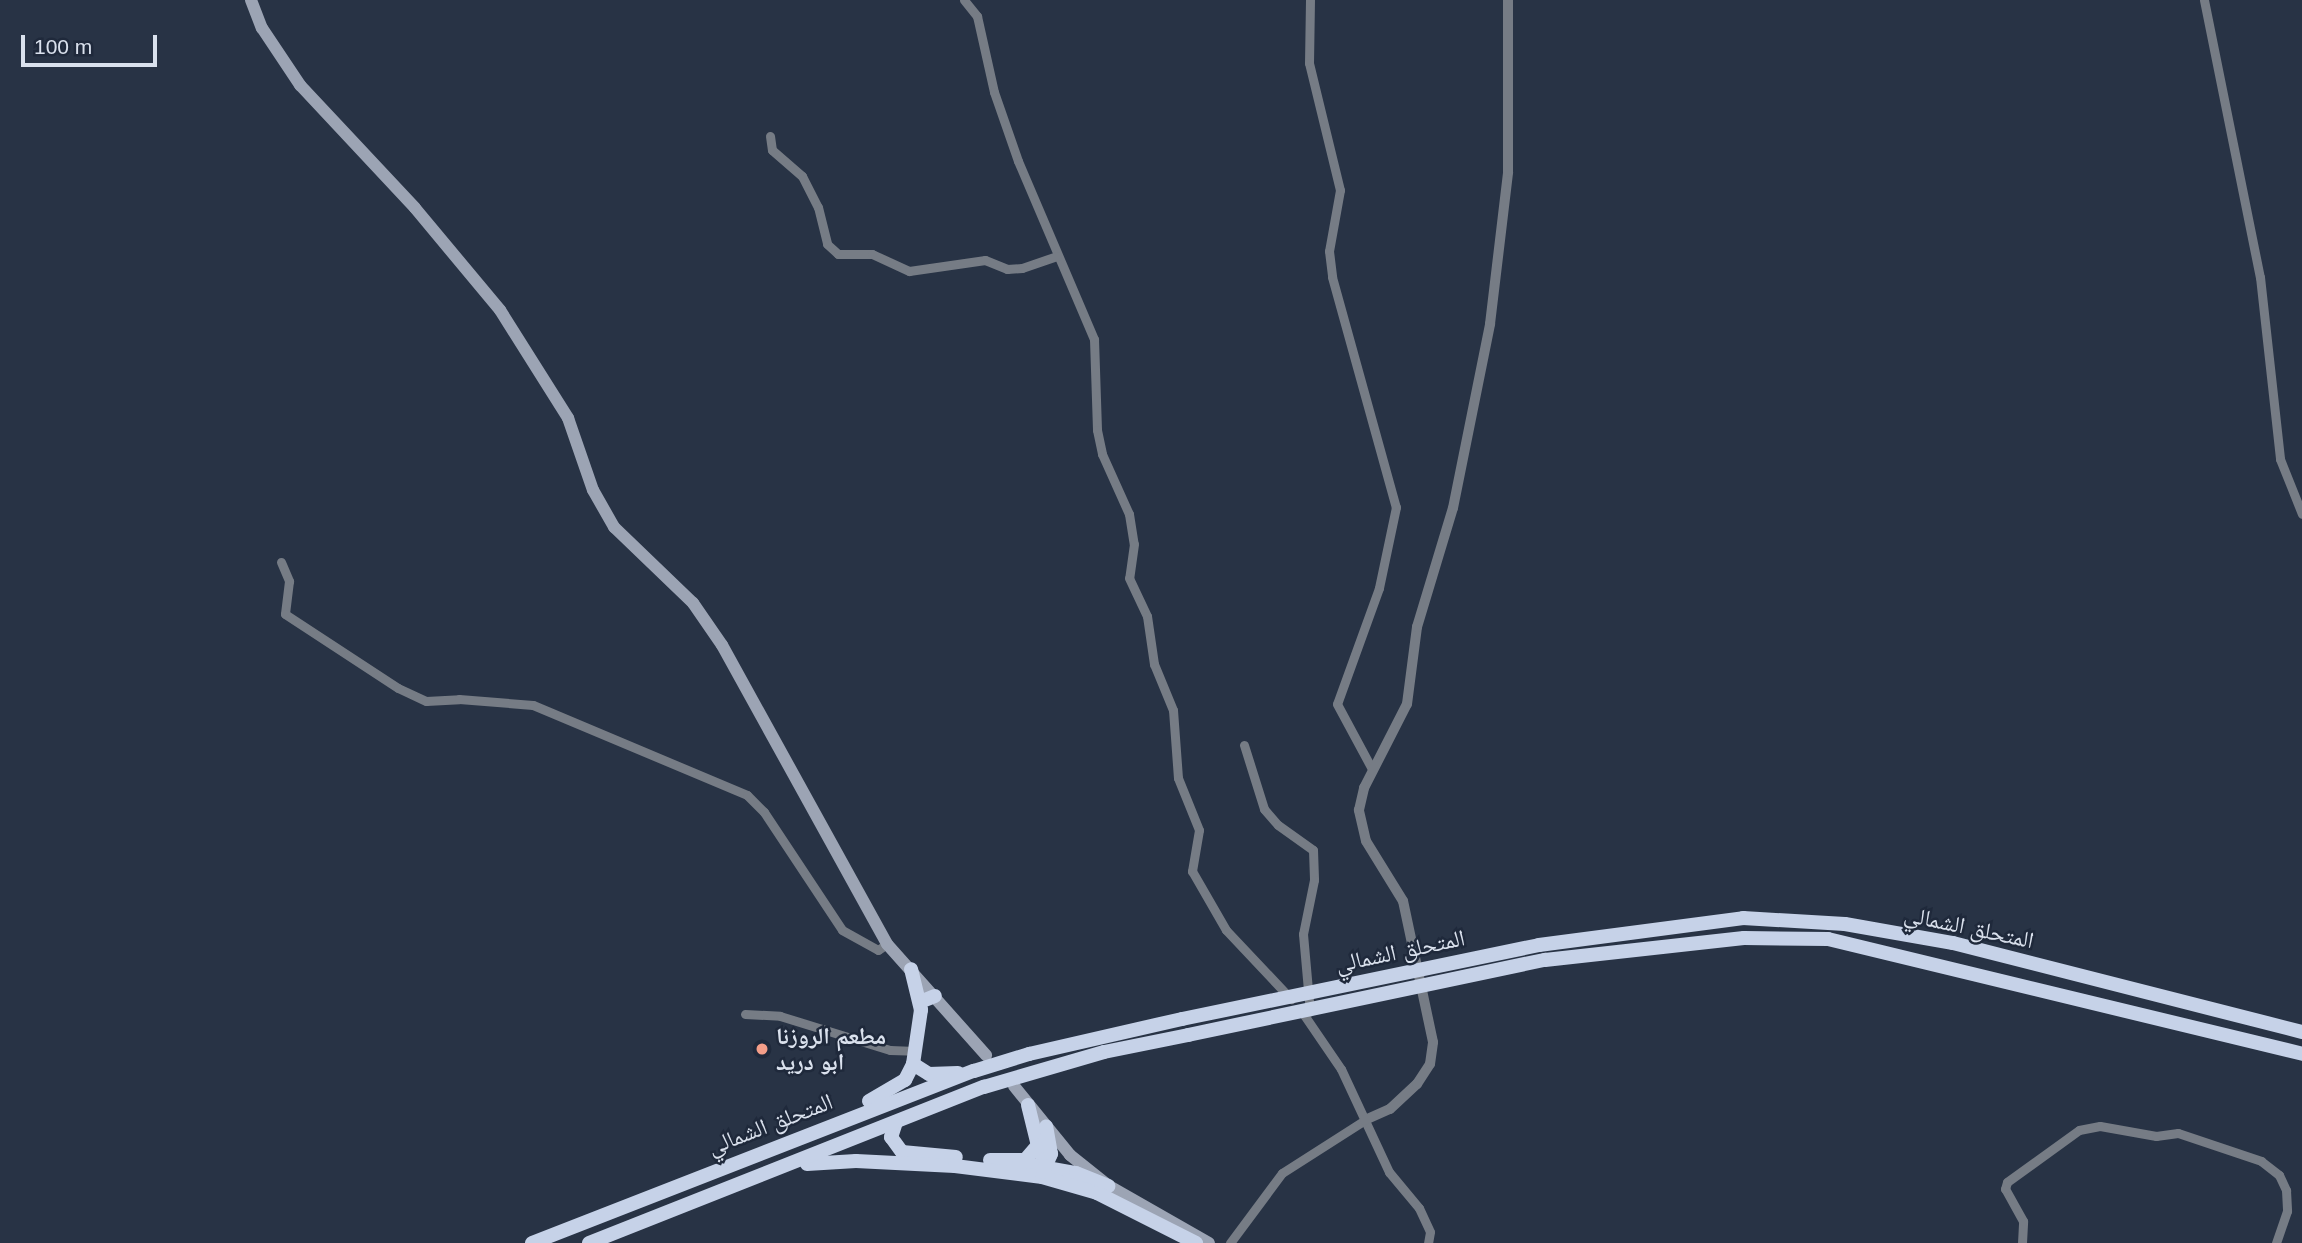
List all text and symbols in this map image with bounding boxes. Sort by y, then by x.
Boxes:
scale bar [24,21,161,65]
text: 100 m [34,35,92,58]
street label: المتحلق الشمالي [1902,900,2036,954]
street label: المتحلق الشمالي [1333,924,1467,978]
place label: مطعم الروزنا ابو دريد [776,1022,886,1076]
marker: مطعم الروزنا ابو دريد [754,1041,770,1057]
street label: المتحلق الشمالي [704,1087,836,1161]

